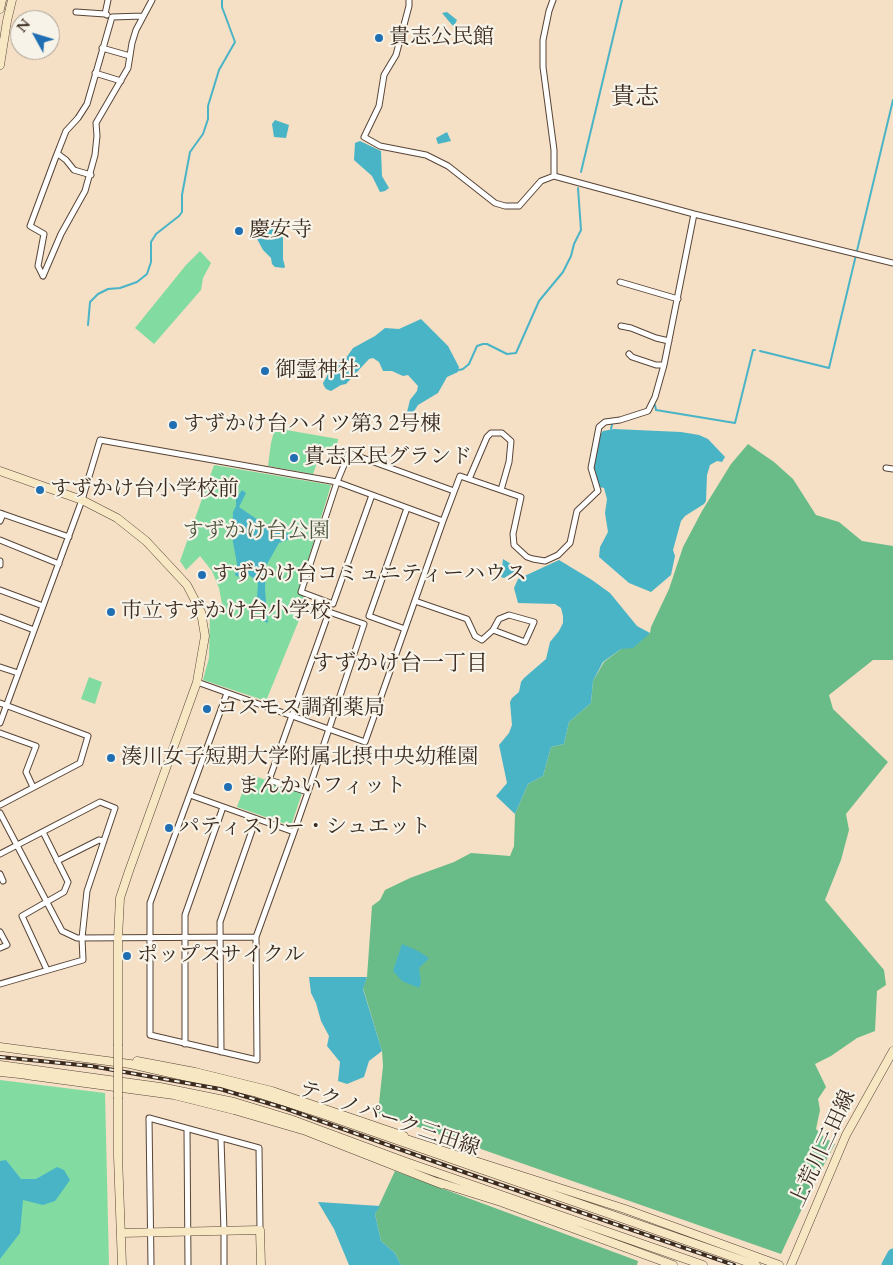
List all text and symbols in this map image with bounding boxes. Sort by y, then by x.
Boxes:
north arrow [10,10,60,60]
text: N [13,15,35,37]
place label: 貴志公民館 [389,25,494,51]
marker: 貴志公民館 [373,32,385,44]
district label: 貴志 [611,84,659,112]
place label: 慶安寺 [249,218,312,244]
marker: 慶安寺 [233,225,245,237]
place label: 御霊神社 [275,358,359,384]
marker: 御霊神社 [259,365,271,377]
place label: すずかけ台ハイツ第3 2号棟 [183,412,441,438]
marker: すずかけ台ハイツ第3 2号棟 [167,419,179,431]
place label: 貴志区民グランド [304,445,472,471]
marker: 貴志区民グランド [288,452,300,464]
place label: すずかけ台小学校前 [50,477,239,503]
marker: すずかけ台小学校前 [34,484,46,496]
park label: すずかけ台公園 [183,519,329,545]
place label: すずかけ台コミュニティーハウス [212,562,527,588]
marker: すずかけ台コミュニティーハウス [196,569,208,581]
place label: 市立すずかけ台小学校 [121,599,331,625]
marker: 市立すずかけ台小学校 [105,606,117,618]
district label: すずかけ台一丁目 [312,652,488,678]
place label: コスモス調剤薬局 [217,696,385,722]
marker: コスモス調剤薬局 [201,703,213,715]
place label: 湊川女子短期大学附属北摂中央幼稚園 [121,745,478,771]
marker: 湊川女子短期大学附属北摂中央幼稚園 [105,752,117,764]
place label: まんかいフィット [238,774,406,800]
marker: まんかいフィット [222,781,234,793]
place label: パティスリー・シュエット [179,815,431,841]
marker: パティスリー・シュエット [163,822,175,834]
place label: ポップスサイクル [137,943,305,969]
marker: ポップスサイクル [121,950,133,962]
street label: テクノパーク三田線 [296,1077,482,1163]
street label: 上荒川三田線 [786,1087,862,1211]

